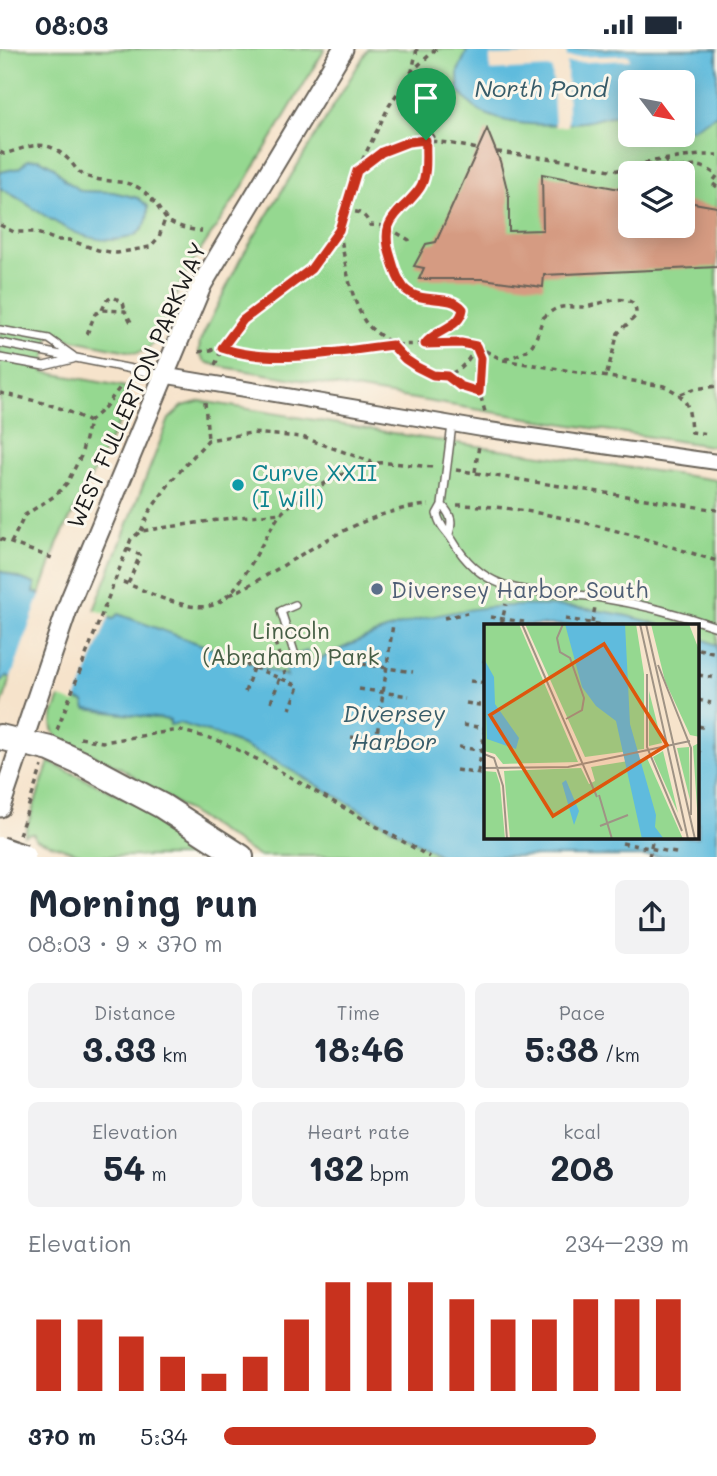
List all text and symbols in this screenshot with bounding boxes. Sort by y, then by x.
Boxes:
text: 08:03 [35,8,108,42]
pin [396,68,456,140]
north arrow [618,70,695,147]
map controls [618,70,695,238]
water label: North Pond [474,72,609,103]
icon: arrive [407,79,445,117]
button: layers [618,161,695,238]
street label: WEST FULLERTON PARKWAY [59,237,213,533]
place label: Curve XXII (I Will) [252,457,377,513]
marker: Curve XXII (I Will) [230,477,246,493]
place label: Diversey Harbor South [391,574,648,604]
marker: Diversey Harbor South [369,581,385,597]
park label: Lincoln (Abraham) Park [202,615,380,671]
inset map [484,624,700,839]
water label: Diversey Harbor [343,697,446,756]
text: Morning run [28,877,258,927]
button: share [615,880,689,954]
text: 08:03 · 9 × 370 m [28,928,223,958]
text: Distance [94,1000,176,1025]
text: Time [337,1000,380,1025]
text: Pace [559,1000,605,1025]
text: 3.33 [82,1025,156,1071]
text: 18:46 [313,1025,404,1071]
text: 5:38 [524,1025,599,1071]
text: km [156,1042,187,1067]
text: /km [599,1042,640,1067]
text: Elevation [92,1119,177,1144]
text: Heart rate [307,1119,410,1144]
text: kcal [563,1119,601,1144]
text: 54 [103,1144,146,1190]
text: 132 [308,1144,364,1190]
text: 208 [550,1144,614,1190]
text: m [146,1161,167,1186]
text: bpm [364,1161,409,1186]
text: Elevation [28,1228,131,1258]
text: 234–239 m [565,1228,689,1258]
text: 370 m [28,1421,96,1451]
text: 5:34 [140,1421,188,1451]

